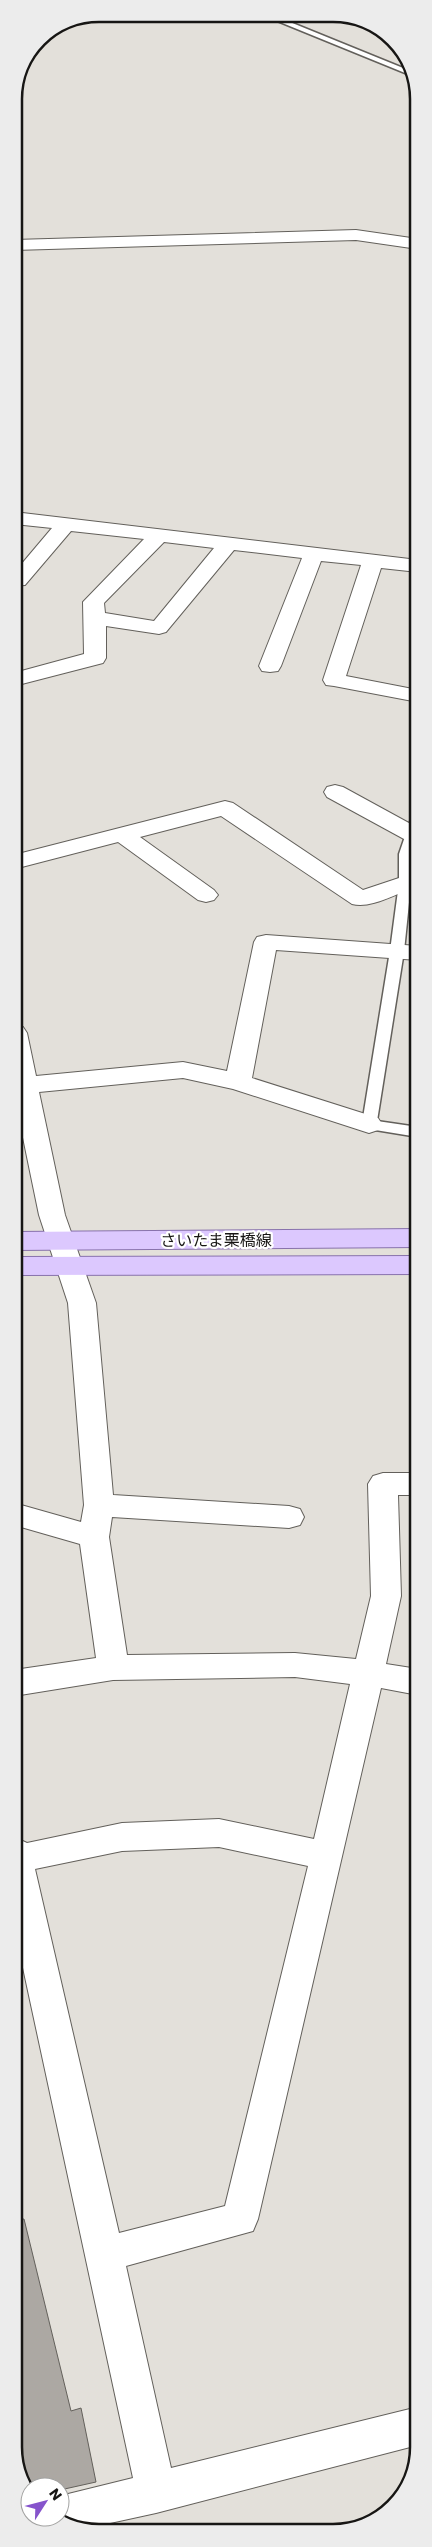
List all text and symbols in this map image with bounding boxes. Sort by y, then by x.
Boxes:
street label: さいたま栗橋線 [160,1229,272,1252]
north arrow [20,2477,70,2527]
text: N [44,2484,67,2504]

